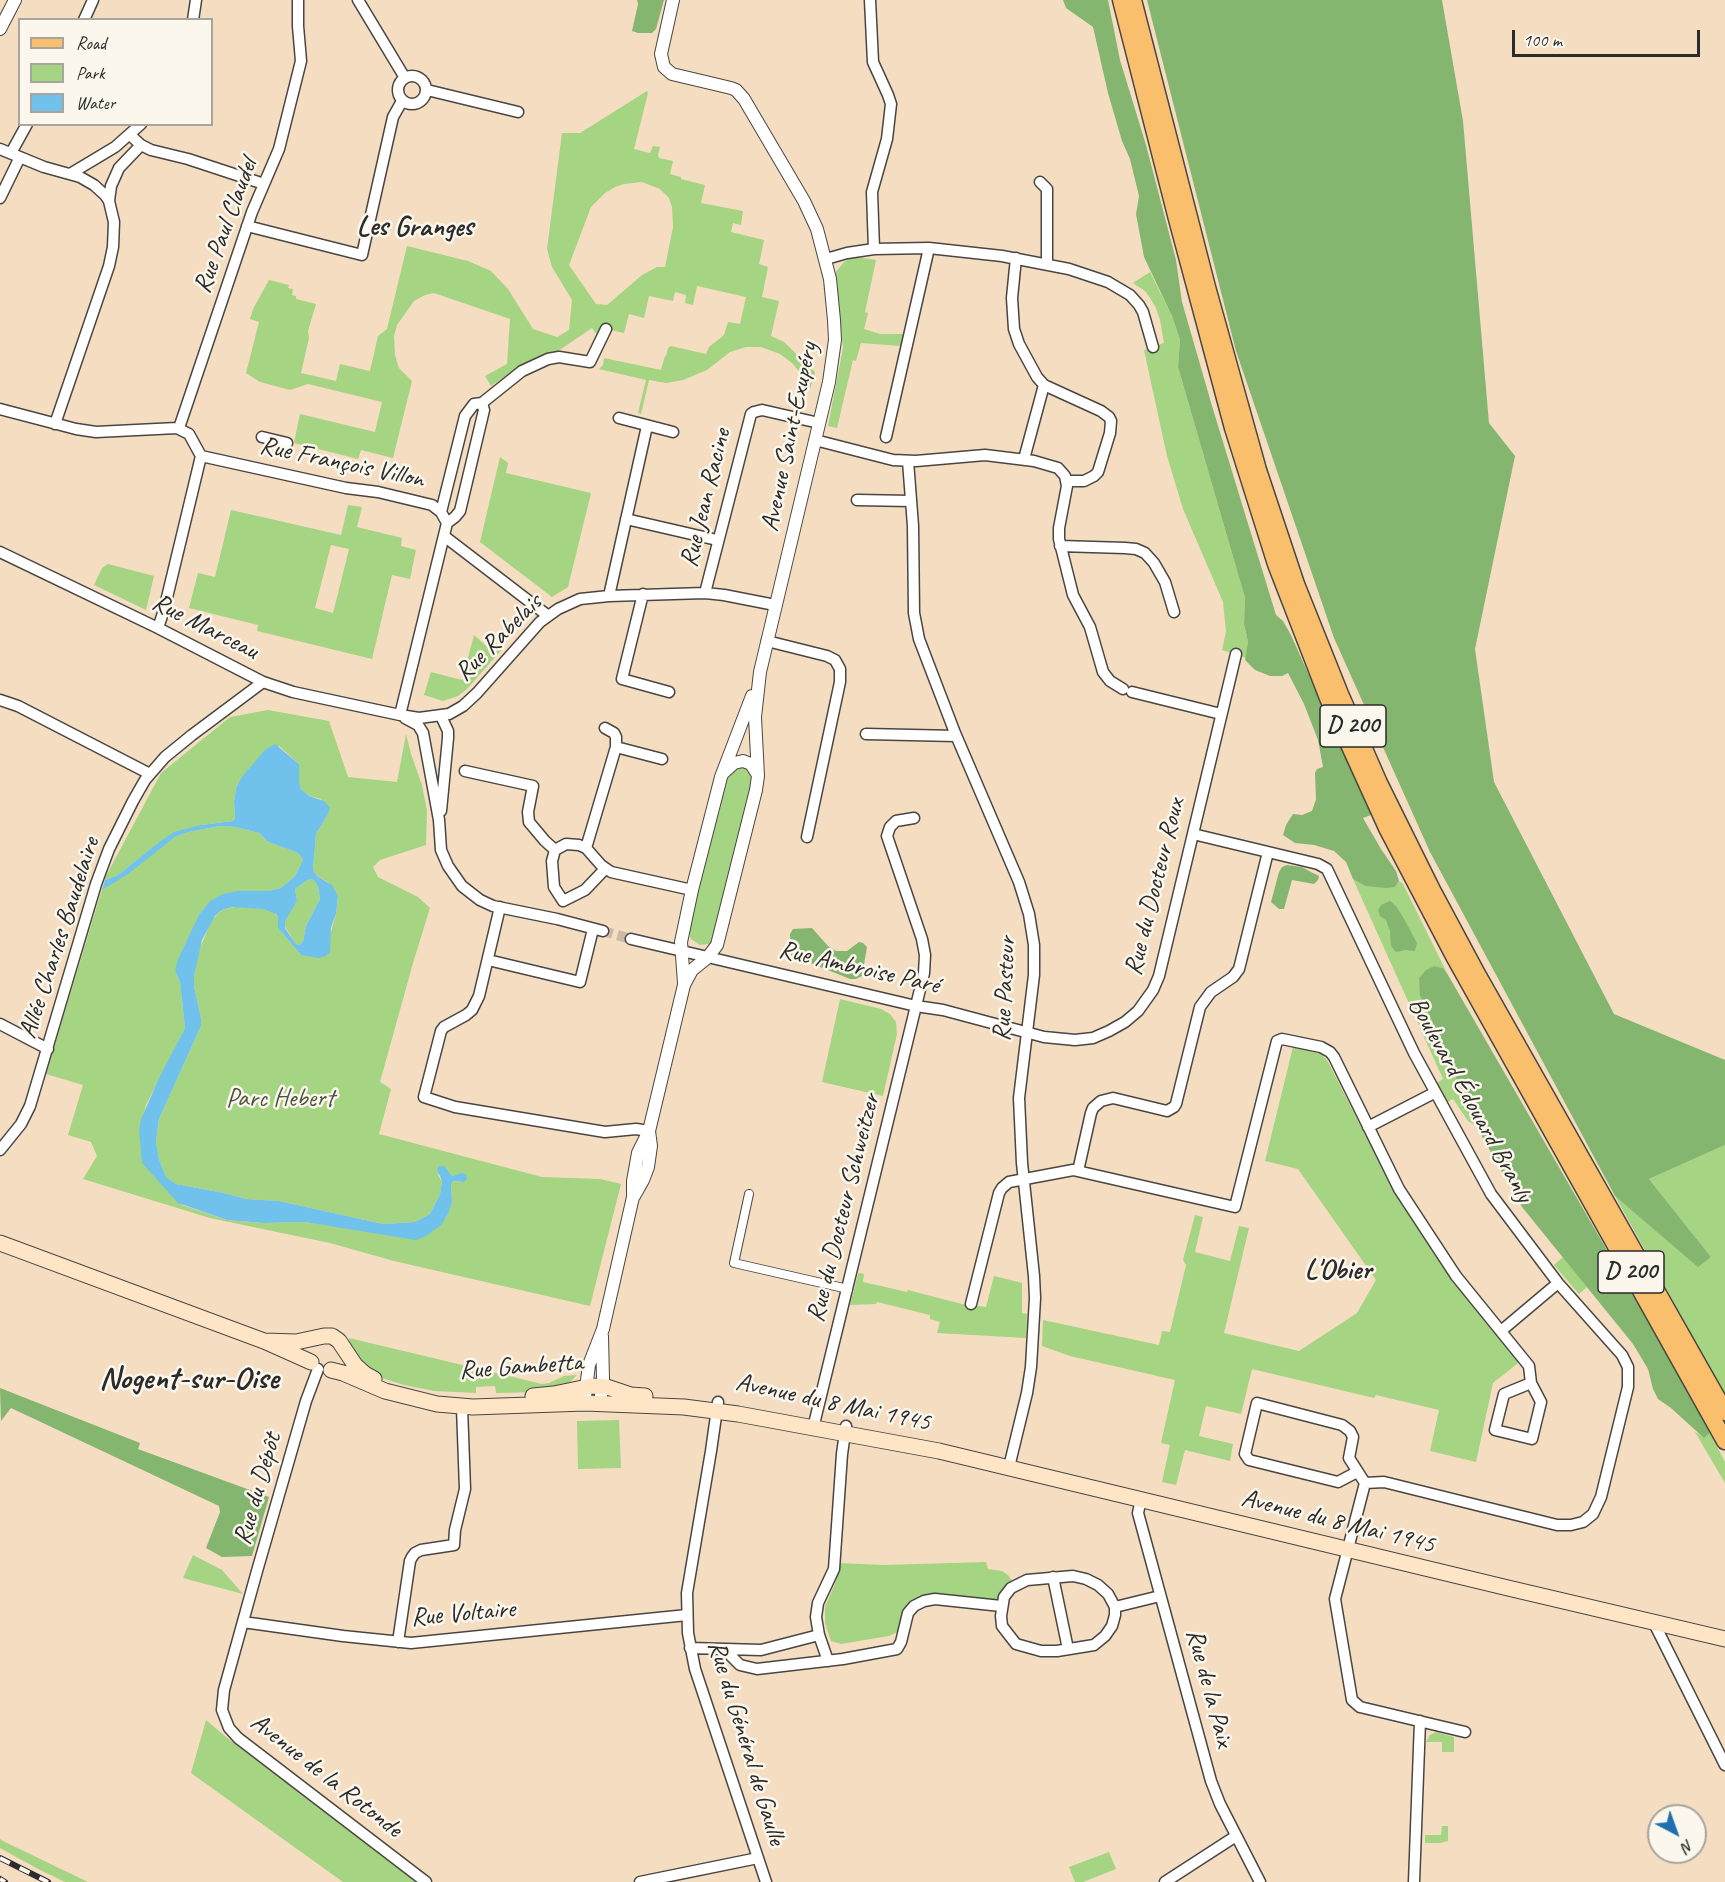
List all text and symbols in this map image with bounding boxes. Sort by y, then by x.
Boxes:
legend [18,18,213,126]
scale bar [1515,18,1702,56]
text: 100 m [1523,29,1562,51]
text: Road [76,32,106,54]
text: Park [76,62,105,84]
text: Water [76,92,115,114]
street label: Rue Paul Claudel [187,154,265,298]
district label: Les Granges [357,211,473,245]
street label: Avenue Saint-Exupéry [755,340,825,534]
street label: Rue Jean Racine [674,426,738,570]
street label: Rue François Villon [257,430,427,496]
street label: Rue Marceau [147,587,263,667]
street label: Rue Rabelais [449,588,549,688]
road number: D 200 [1320,705,1386,747]
street label: Rue du Docteur Roux [1118,795,1192,979]
street label: Allée Charles Baudelaire [13,833,107,1043]
street label: Rue Ambroise Paré [776,934,942,1002]
street label: Rue Pasteur [987,936,1023,1042]
street label: Boulevard Édouard Branly [1401,992,1539,1208]
park label: Parc Hebert [226,1083,334,1115]
street label: Rue du Docteur Schweitzer [801,1091,887,1325]
road number: D 200 [1598,1251,1664,1293]
district label: L'Obier [1305,1254,1371,1288]
street label: Rue Gambetta [458,1347,584,1387]
district label: Nogent-sur-Oise [99,1361,279,1399]
street label: Avenue du 8 Mai 1945 [733,1367,933,1439]
street label: Rue du Dépôt [227,1430,289,1548]
street label: Avenue du 8 Mai 1945 [1238,1483,1438,1561]
street label: Rue Voltaire [409,1594,517,1634]
street label: Rue de la Paix [1178,1626,1240,1750]
street label: Rue du Général de Gaulle [700,1637,792,1849]
street label: Avenue de la Rotonde [244,1707,408,1845]
north arrow [1647,1804,1707,1864]
text: N [1677,1835,1698,1857]

